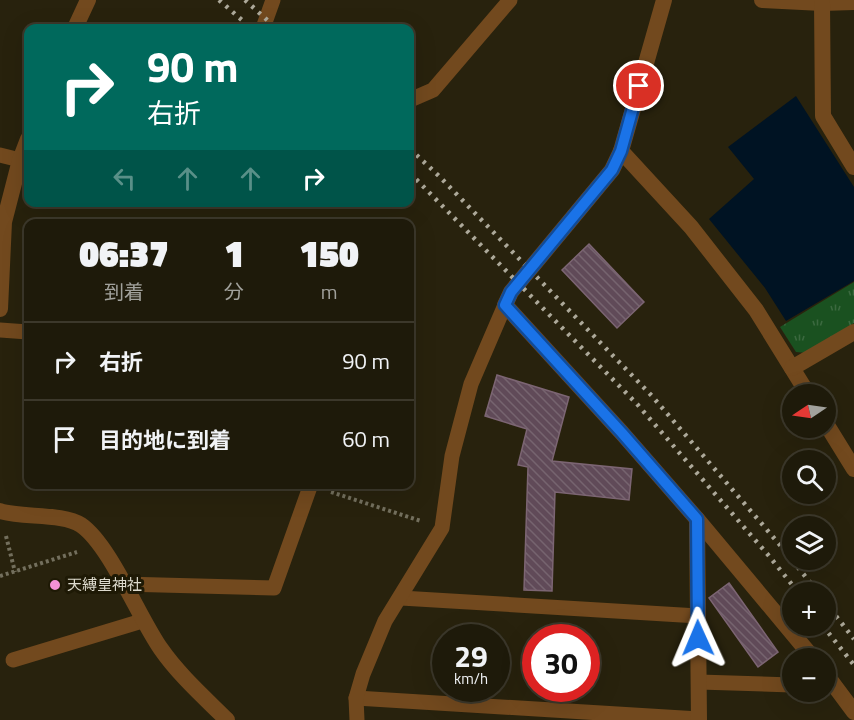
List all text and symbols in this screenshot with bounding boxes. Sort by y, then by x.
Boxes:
text: 90 m [147,34,239,98]
icon: right [48,48,126,126]
pin [613,60,664,111]
icon: arrive [622,69,655,102]
text: 右折 [147,92,201,133]
icon: left [108,162,141,195]
icon: ahead [171,162,204,195]
icon: ahead [234,162,267,195]
icon: right [297,162,330,195]
text: 06:37 [79,226,169,281]
text: 1 [224,226,244,281]
text: 150 [299,226,359,281]
text: 到着 [104,276,144,307]
text: 分 [224,276,244,307]
text: m [321,276,337,307]
text: 90 m [342,344,390,378]
icon: right [48,345,81,378]
text: 右折 [99,345,143,379]
north arrow [782,384,836,438]
map controls [782,384,836,702]
text: 60 m [342,422,390,456]
icon: arrive [48,423,81,456]
text: 目的地に到着 [99,423,231,457]
button: search [782,450,836,504]
button: layers [782,516,836,570]
place label: 天縛皇神社 [67,573,142,596]
marker: 天縛皇神社 [48,578,62,592]
button: + [782,582,836,636]
position arrow [666,606,730,670]
speed limit sign: 30 [522,624,600,702]
text: 29 [454,633,488,679]
button: − [782,648,836,702]
text: km/h [454,667,488,690]

